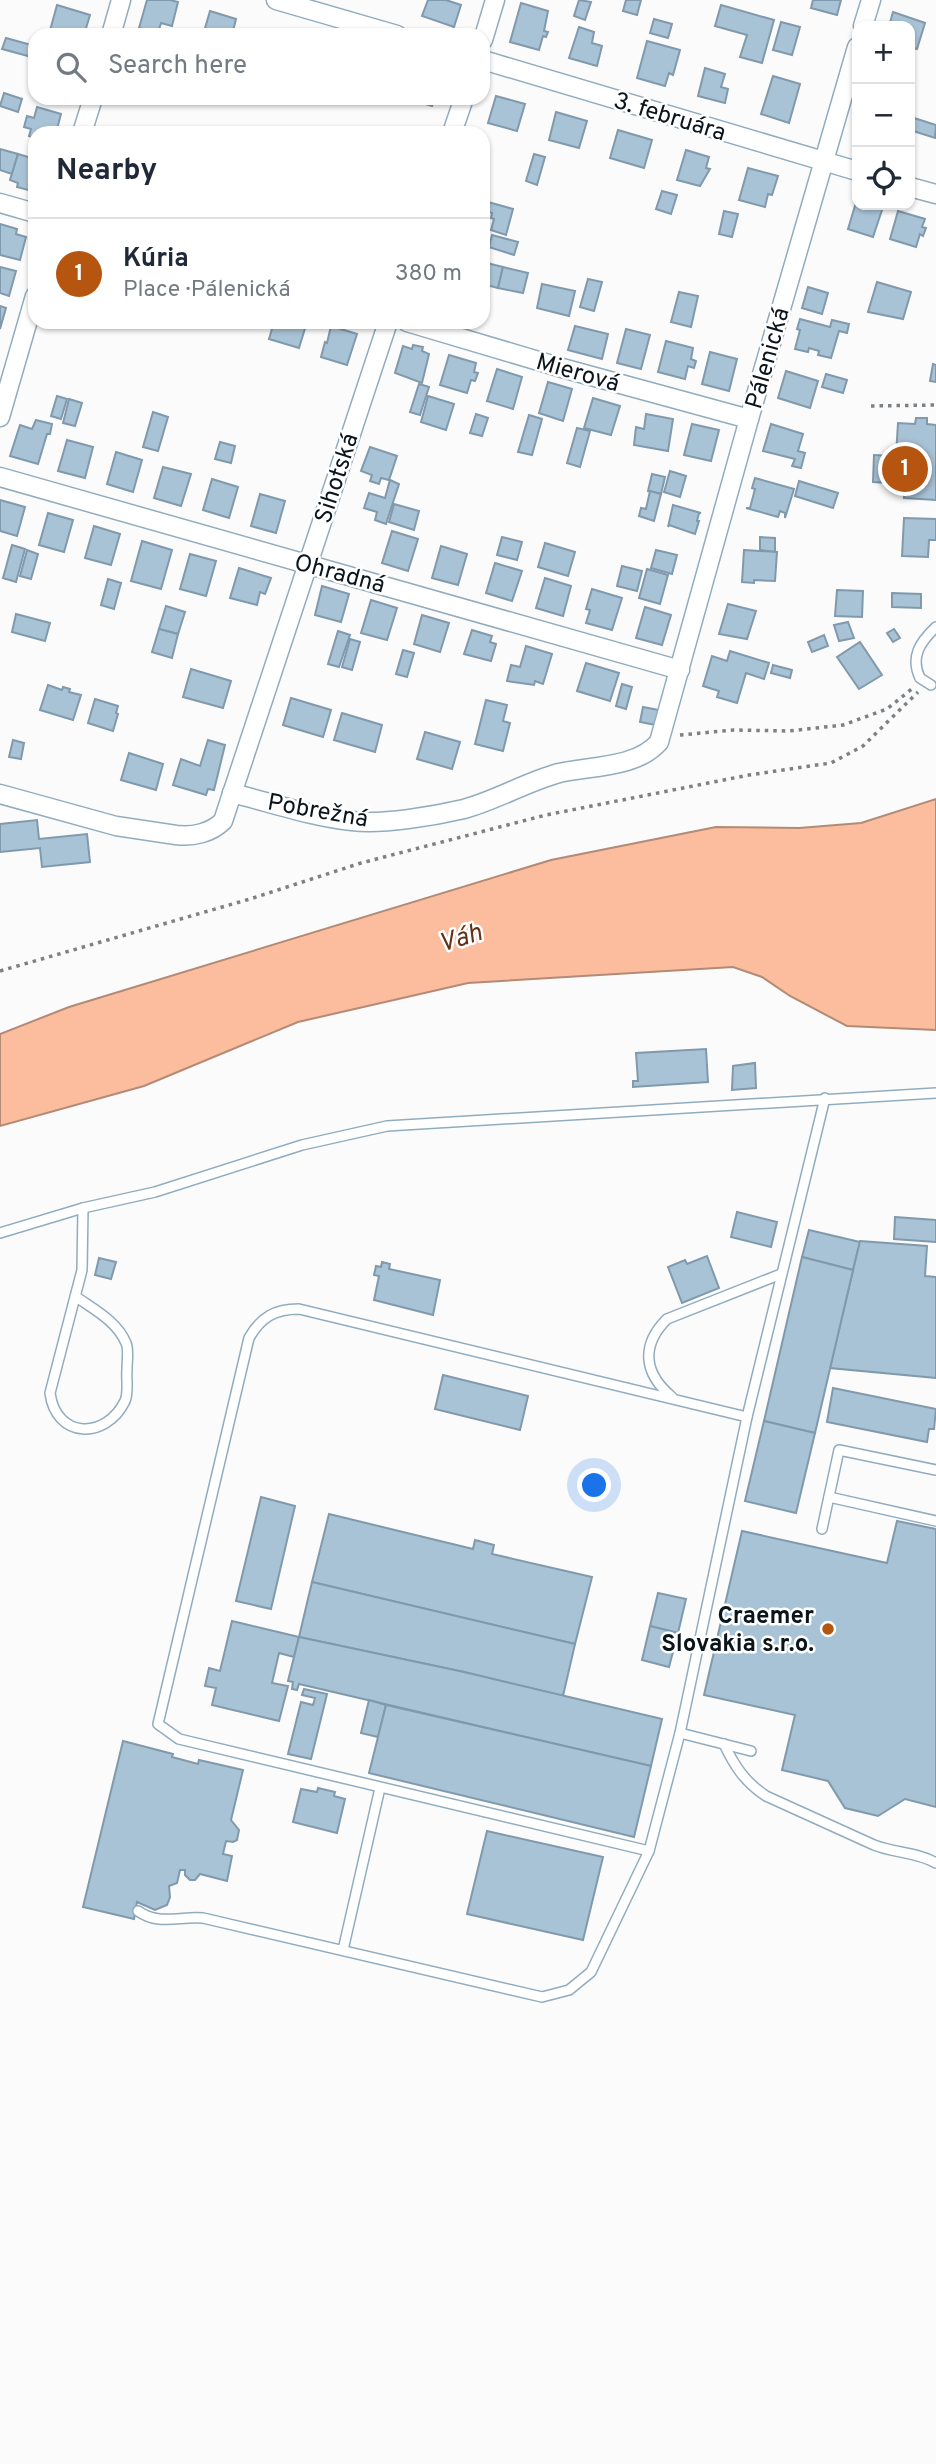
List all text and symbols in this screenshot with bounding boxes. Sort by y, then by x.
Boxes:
map controls [852,21,915,210]
button: + [852,21,915,84]
search box [28,28,490,105]
icon: search [52,48,90,86]
text: Search here [108,50,247,83]
button: − [852,84,915,147]
street label: 3. februára [610,87,729,149]
button: locate [852,147,915,210]
text: Nearby [56,153,157,190]
text: Kúria [123,243,189,276]
text: 1 [74,260,84,289]
text: 380 m [395,260,462,289]
text: Place · Pálenická [123,276,291,305]
street label: Pálenická [740,304,798,413]
street label: Mierová [532,348,623,400]
street label: Sihotská [309,430,367,527]
pin: 1 [882,443,928,495]
street label: Ohradná [291,548,388,601]
street label: Pobrežná [265,788,370,836]
water label: Váh [435,917,486,962]
your location [577,1468,611,1502]
place label: Craemer Slovakia s.r.o. [661,1602,814,1660]
marker: Craemer Slovakia s.r.o. [820,1621,836,1637]

